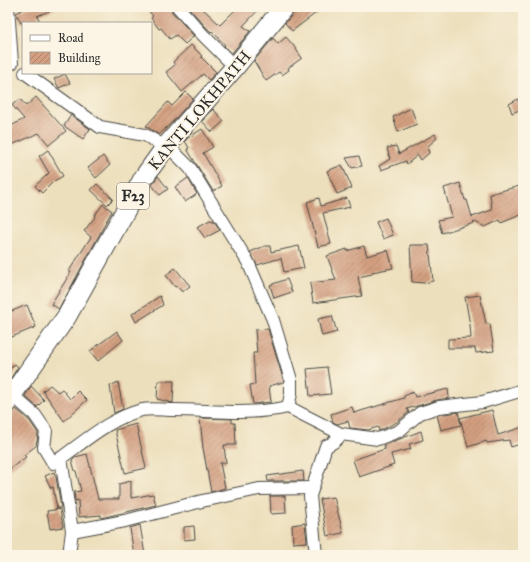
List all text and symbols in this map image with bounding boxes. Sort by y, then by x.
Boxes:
legend [22,22,152,74]
text: Road [58,31,84,45]
street label: KANTI LOKHPATH [144,47,255,174]
text: Building [58,51,101,66]
road number: F23 [117,183,149,209]

